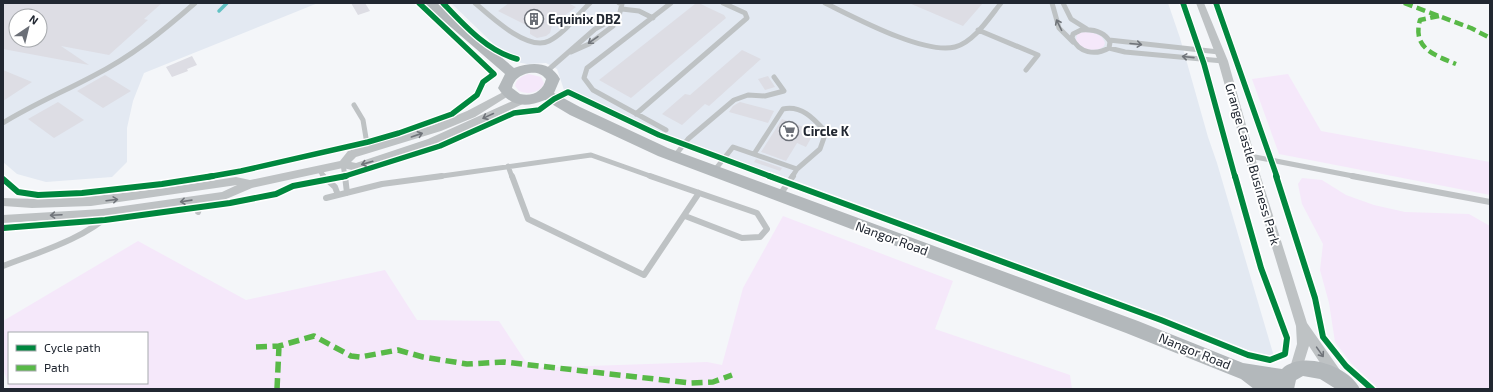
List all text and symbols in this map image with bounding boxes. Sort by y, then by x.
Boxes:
north arrow [8,8,48,48]
building icon: Equinix DB2 [523,8,545,30]
place label: Equinix DB2 [548,11,621,27]
text: N [27,12,41,27]
one-way arrow [1055,19,1062,31]
one-way arrow [588,36,599,44]
one-way arrow [1129,41,1142,48]
one-way arrow [1182,54,1195,61]
street label: Grange Castle Business Park [1222,81,1284,247]
one-way arrow [482,113,494,121]
supermarket icon: Circle K [778,120,800,142]
place label: Circle K [803,123,850,139]
one-way arrow [410,130,422,138]
one-way arrow [361,160,374,167]
one-way arrow [105,196,118,204]
one-way arrow [179,197,192,205]
one-way arrow [50,212,63,219]
street label: Nangor Road [853,217,931,259]
street label: Nangor Road [1157,329,1233,373]
legend [8,332,148,384]
text: Cycle path [44,340,101,354]
one-way arrow [1316,346,1324,357]
text: Path [44,360,69,374]

